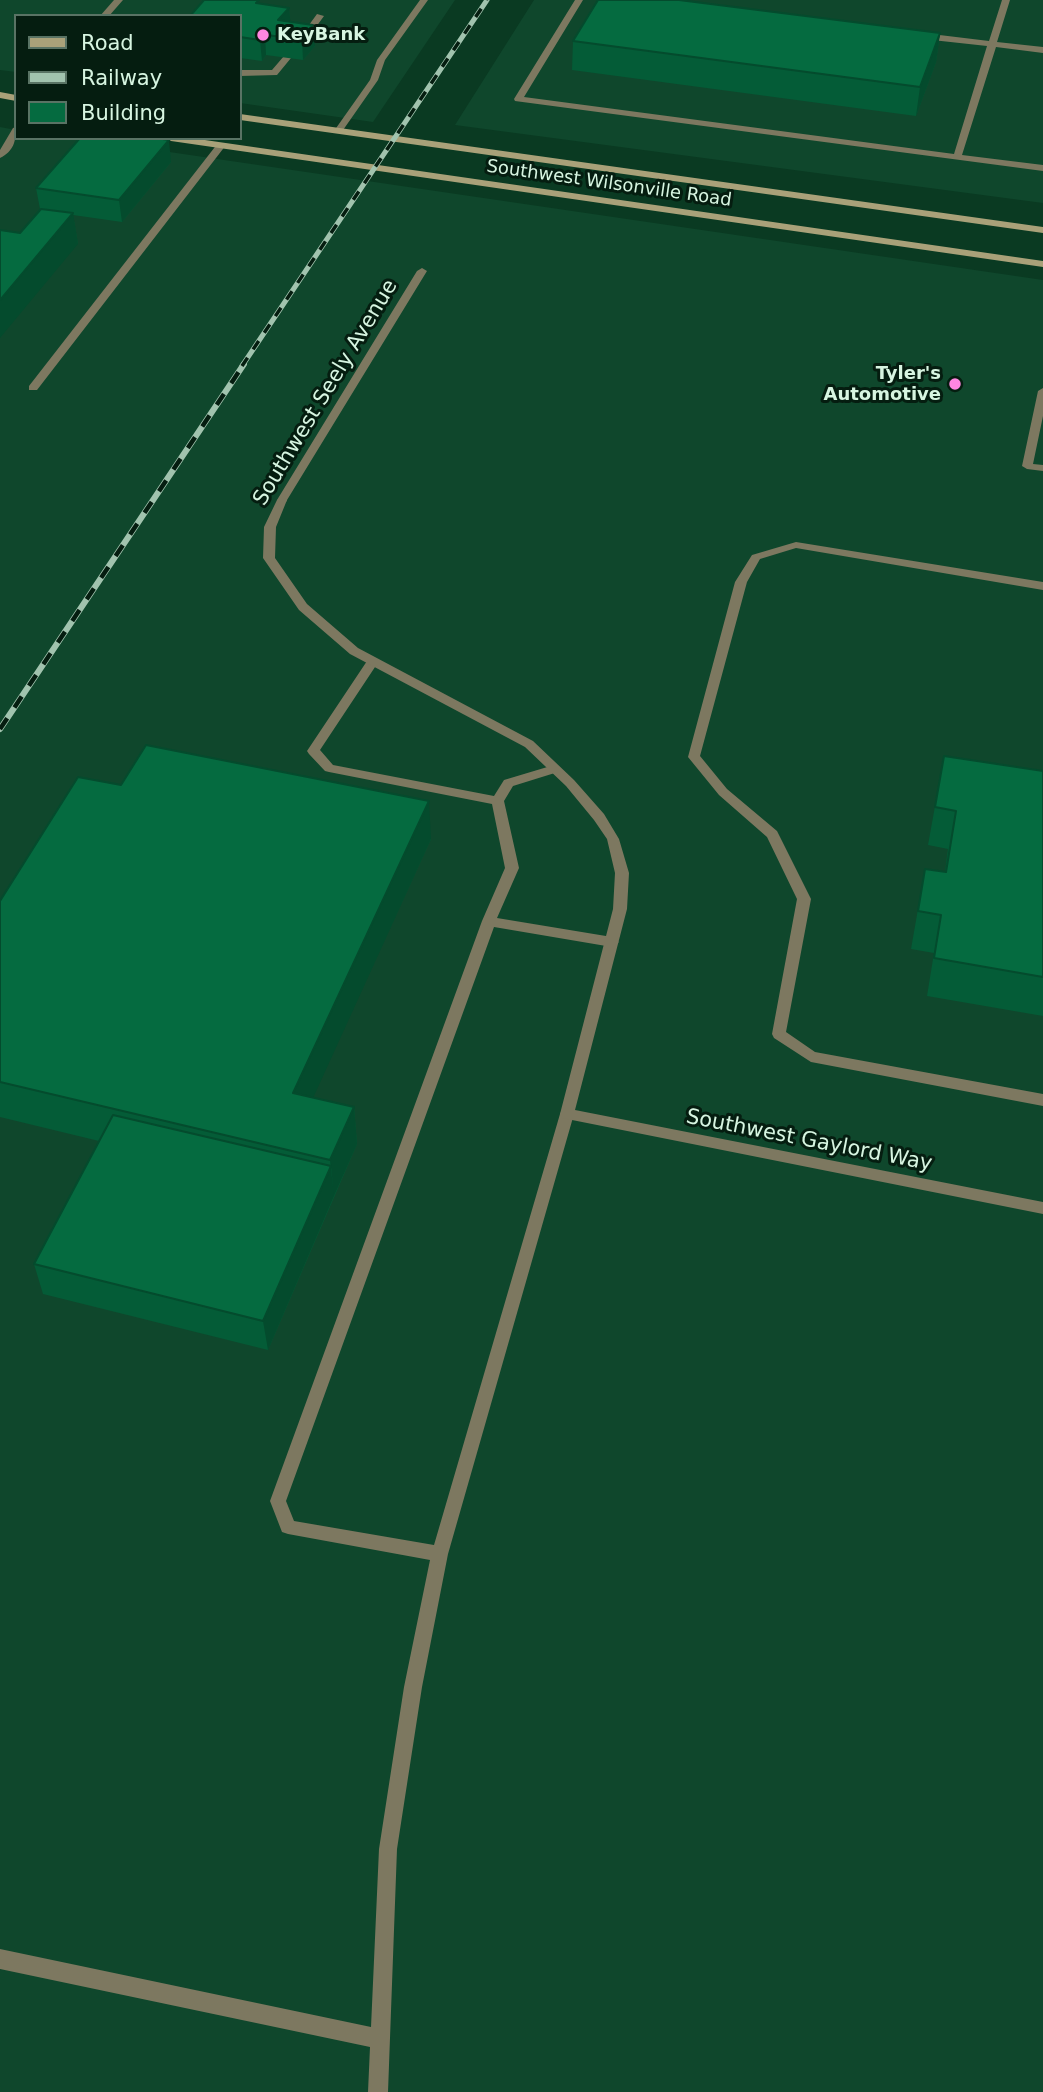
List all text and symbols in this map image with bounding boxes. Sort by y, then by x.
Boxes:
legend [14,14,242,140]
place label: KeyBank [277,24,365,46]
marker: KeyBank [255,27,271,43]
text: Road [81,31,134,55]
text: Railway [81,66,162,90]
text: Building [81,101,166,125]
street label: Southwest Wilsonville Road [485,156,733,212]
street label: Southwest Seely Avenue [248,275,404,511]
place label: Tyler's Automotive [823,363,941,406]
marker: Tyler's Automotive [947,376,963,392]
street label: Southwest Gaylord Way [684,1105,934,1177]

